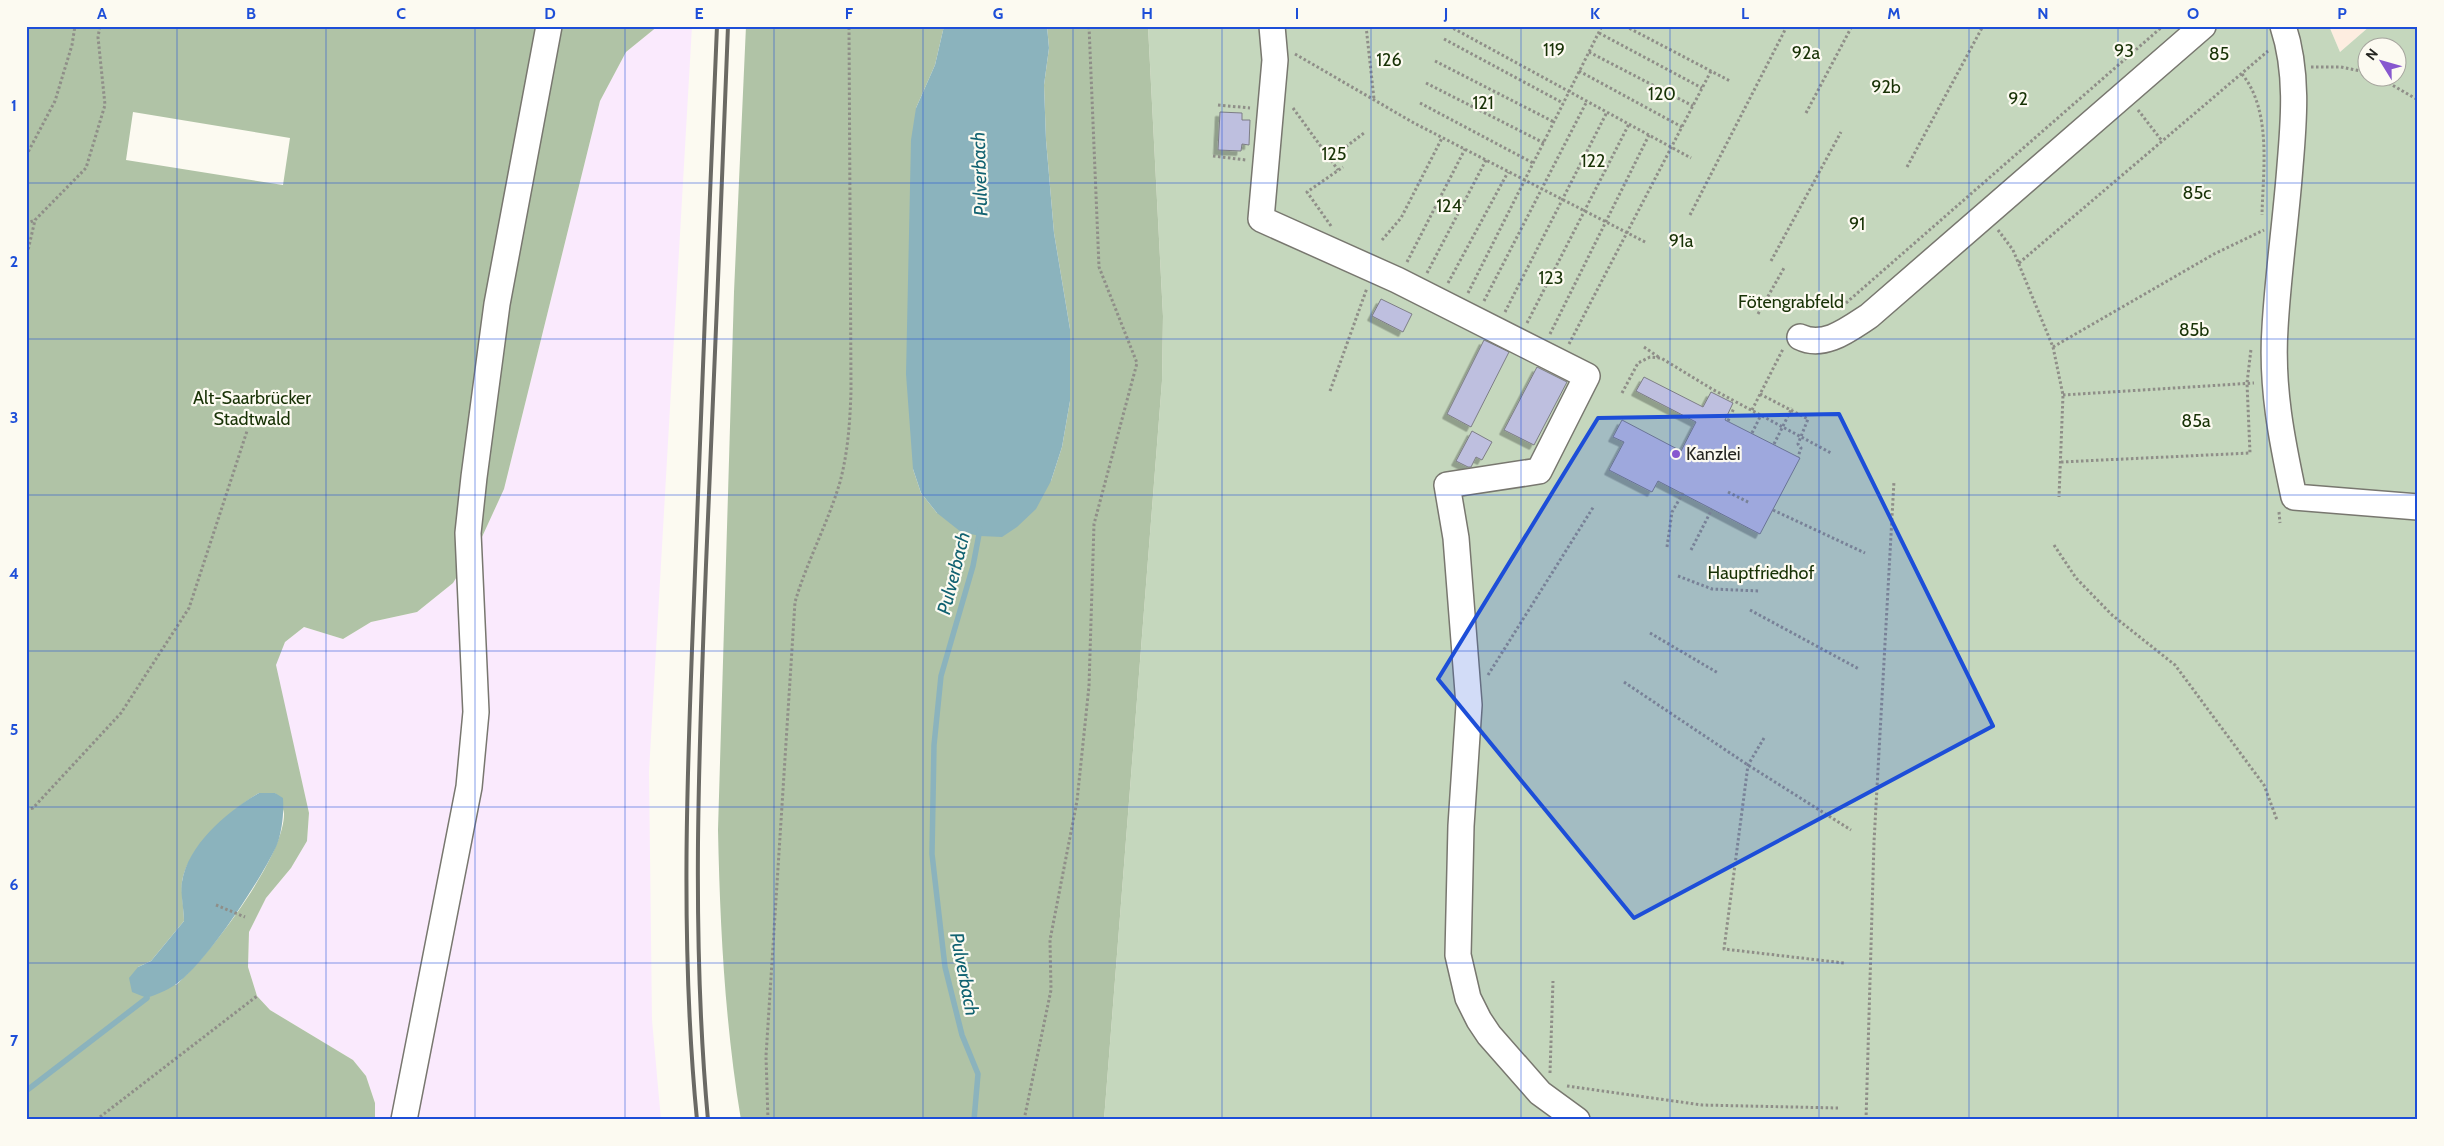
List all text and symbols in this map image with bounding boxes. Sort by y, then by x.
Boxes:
text: A [97,4,107,23]
text: B [246,4,256,23]
text: C [396,4,406,23]
text: D [544,4,556,23]
text: E [694,4,704,23]
text: F [845,4,854,23]
text: G [993,4,1003,23]
text: H [1141,4,1153,23]
text: I [1295,4,1299,23]
text: J [1443,4,1448,23]
text: K [1590,4,1600,23]
text: L [1741,4,1749,23]
text: M [1887,4,1901,23]
text: N [2037,4,2049,23]
text: O [2187,4,2199,23]
text: P [2337,4,2347,23]
north arrow [2356,38,2406,88]
park label: 119 [1543,39,1565,61]
park label: 93 [2114,40,2134,62]
park label: 92a [1792,42,1821,64]
park label: 85 [2209,43,2229,65]
text: N [2361,45,2382,64]
park label: 126 [1376,49,1402,71]
park label: 92b [1871,76,1901,98]
park label: 120 [1648,83,1676,105]
park label: 92 [2008,88,2028,110]
park label: 121 [1472,92,1494,114]
text: 1 [11,96,17,115]
water label: Pulverbach [967,131,992,217]
park label: 125 [1321,143,1347,165]
park label: 122 [1581,150,1605,172]
park label: 85c [2183,182,2211,204]
park label: 124 [1436,195,1462,217]
park label: 91 [1849,213,1865,235]
park label: 91a [1669,230,1694,252]
text: 2 [10,252,18,271]
park label: 123 [1538,267,1564,289]
park label: Fötengrabfeld [1738,291,1844,313]
park label: 85b [2179,319,2209,341]
park label: Alt-Saarbrücker Stadtwald [193,387,311,430]
text: 3 [10,408,18,427]
park label: 85a [2181,410,2211,432]
place label: Kanzlei [1686,443,1741,465]
marker: Kanzlei [1670,448,1682,460]
water label: Pulverbach [932,529,975,617]
park label: Hauptfriedhof [1708,562,1814,584]
text: 4 [9,564,19,583]
text: 5 [10,720,18,739]
text: 6 [10,875,19,894]
water label: Pulverbach [945,931,984,1018]
text: 7 [10,1031,19,1050]

